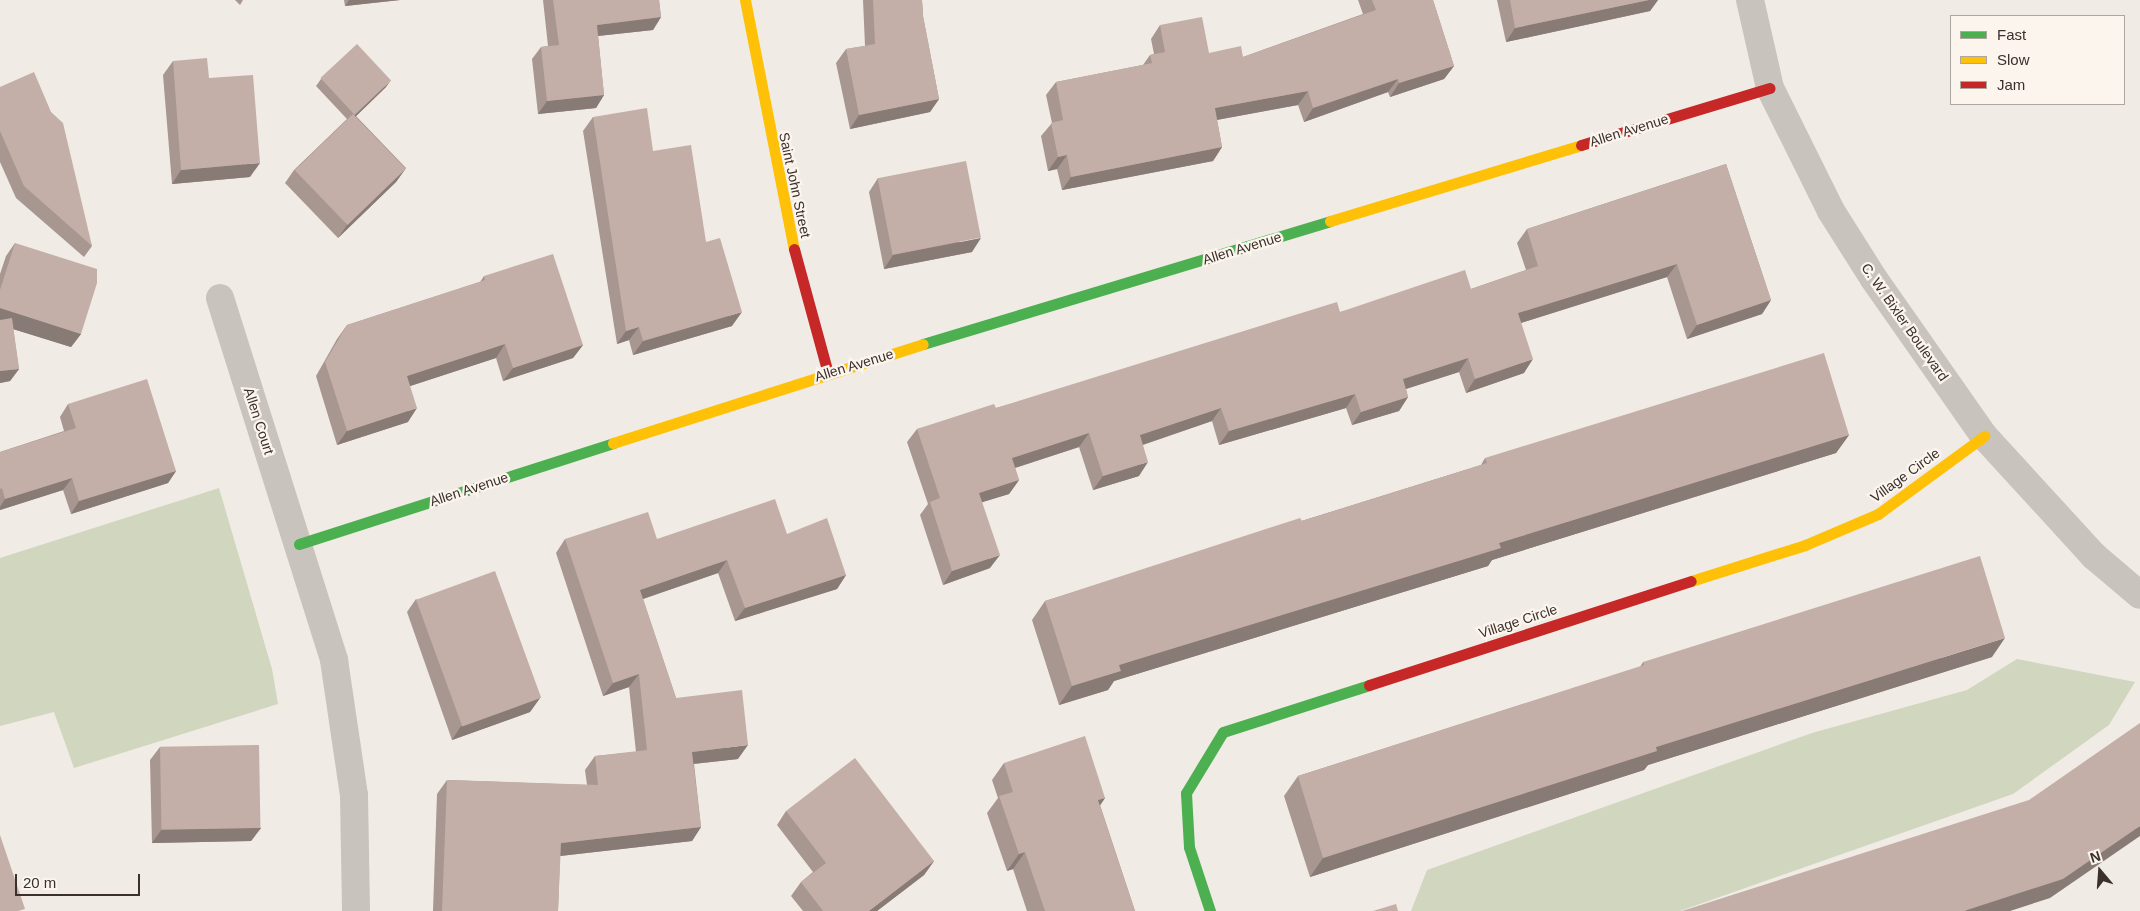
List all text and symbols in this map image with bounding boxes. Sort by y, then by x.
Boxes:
legend [1950,15,2125,105]
text: Fast [1997,26,2026,43]
text: Slow [1997,51,2030,68]
text: Jam [1997,76,2025,93]
street label: Allen Avenue [1587,110,1671,150]
street label: Saint John Street [776,131,814,239]
street label: Allen Avenue [1200,228,1284,268]
street label: C. W. Bixler Boulevard [1858,260,1952,384]
street label: Allen Avenue [812,345,896,385]
street label: Allen Court [240,385,278,457]
street label: Village Circle [1867,444,1943,506]
street label: Allen Avenue [427,468,511,510]
street label: Village Circle [1477,600,1559,642]
north arrow [2075,846,2125,896]
text: N [2088,848,2103,866]
scale bar [18,864,142,896]
text: 20 m [23,874,56,891]

